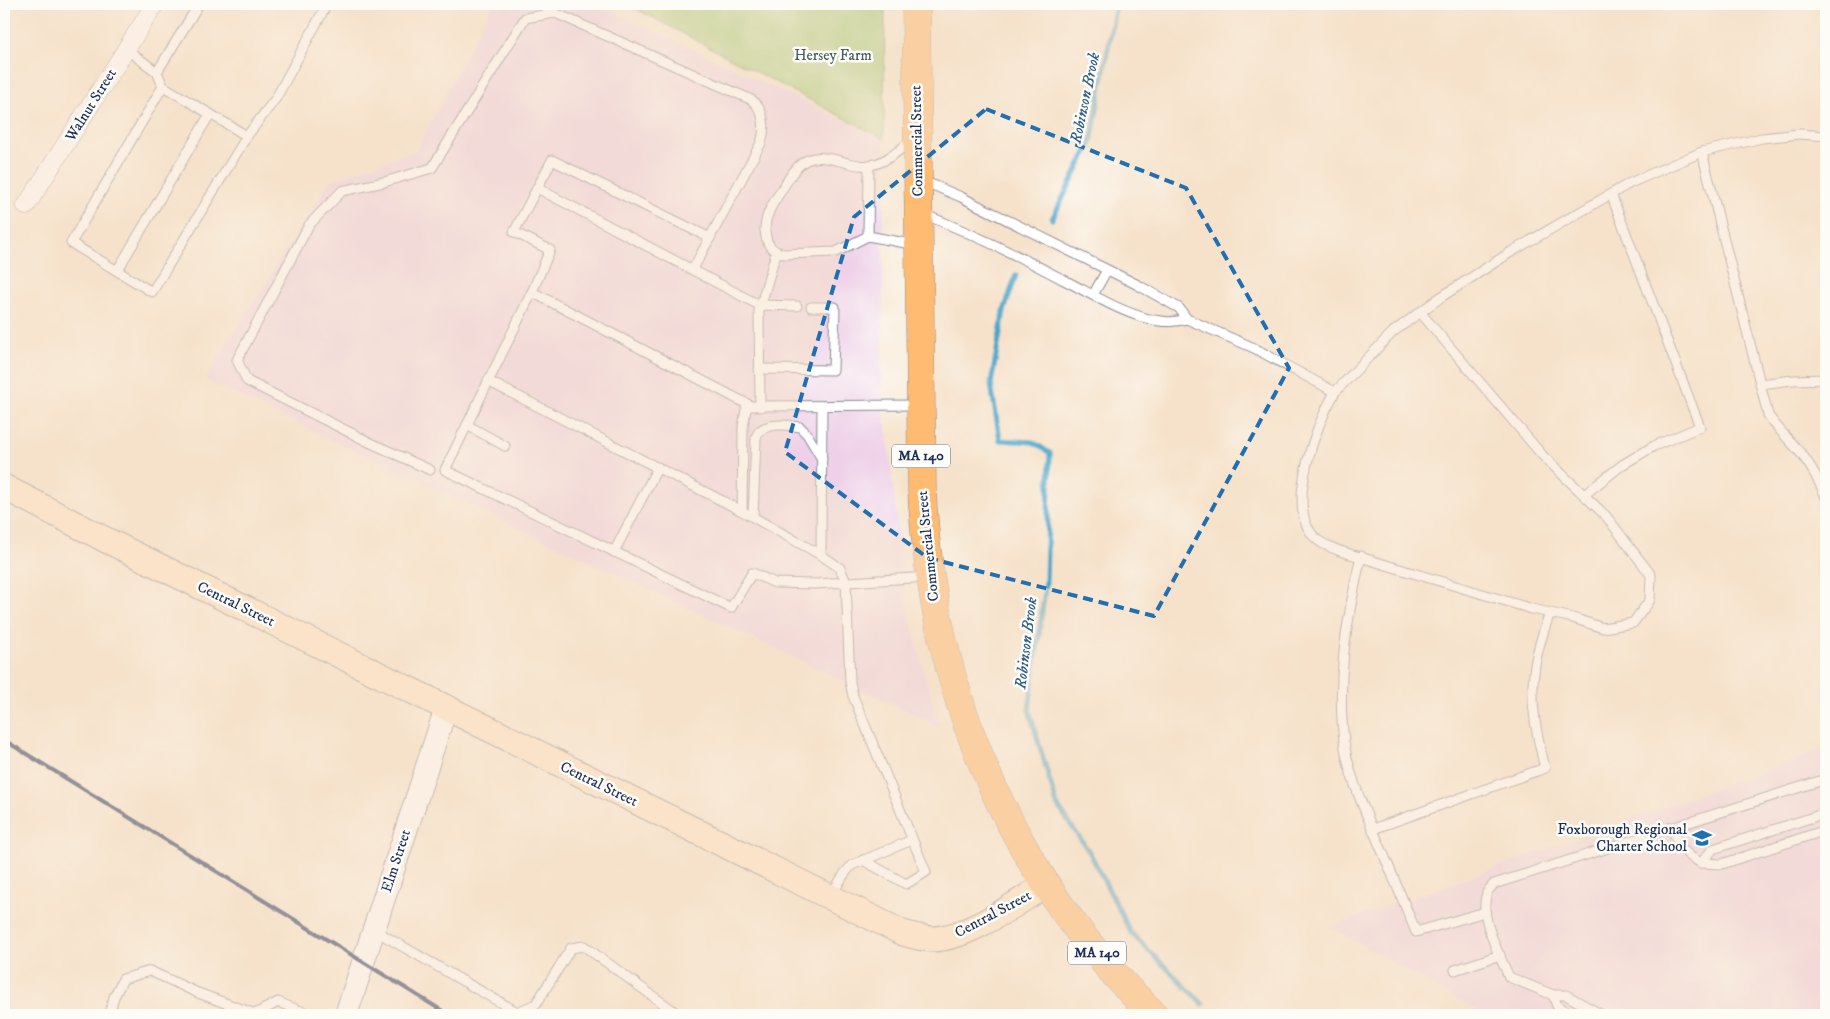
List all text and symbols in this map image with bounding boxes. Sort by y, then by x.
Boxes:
park label: Hersey Farm [794,46,872,65]
water label: Robinson Brook [1065,50,1104,146]
street label: Walnut Street [61,65,121,146]
street label: Commercial Street [907,85,927,197]
road number: MA 140 [892,444,950,468]
street label: Commercial Street [913,489,943,602]
street label: Central Street [194,577,278,631]
water label: Robinson Brook [1010,596,1042,691]
street label: Central Street [557,757,641,811]
place label: Foxborough Regional Charter School [1558,820,1687,856]
street label: Elm Street [377,827,415,895]
school or university icon: Foxborough Regional Charter School [1691,827,1713,849]
street label: Central Street [951,886,1035,942]
road number: MA 140 [1068,941,1126,964]

